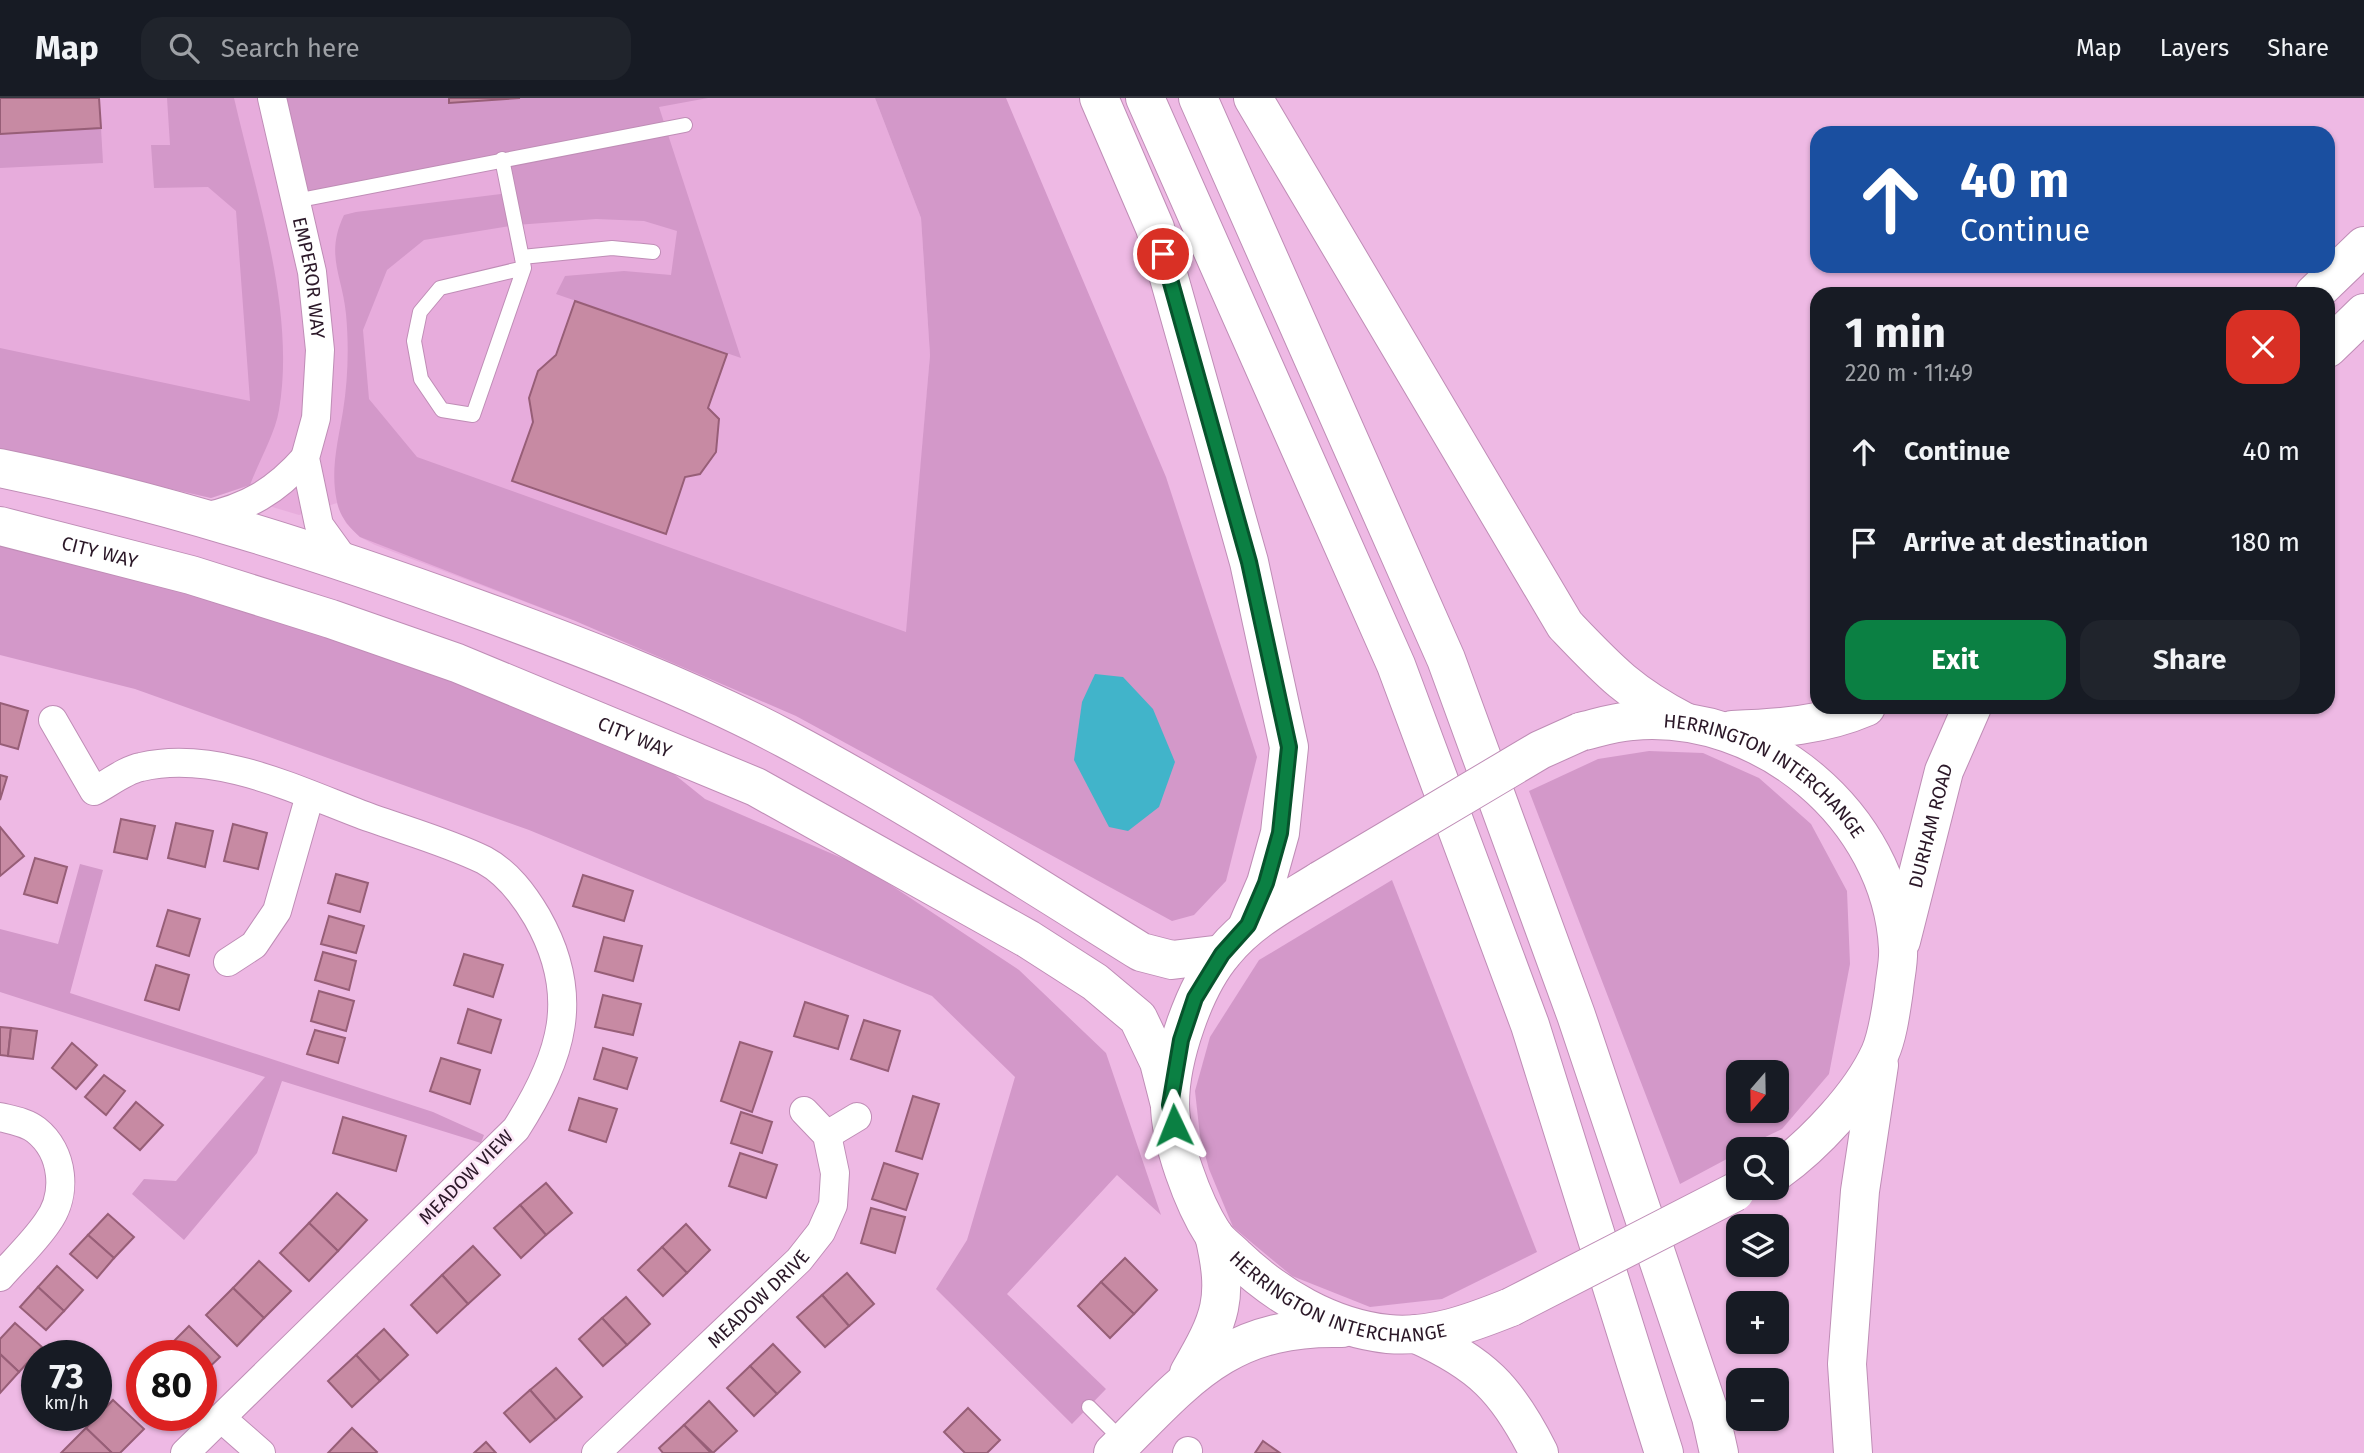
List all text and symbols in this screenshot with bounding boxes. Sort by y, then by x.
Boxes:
search box [141,17,631,80]
text: Map [35,28,99,68]
icon: search [165,29,203,67]
text: Search here [221,33,360,64]
text: Map [2076,34,2122,62]
text: Layers [2160,34,2229,62]
text: Share [2267,34,2329,62]
text: 40 m [1960,151,2069,210]
icon: ahead [1845,154,1936,245]
text: Continue [1960,211,2090,249]
street label: EMPEROR WAY [288,215,330,341]
pin [1133,224,1193,284]
icon: arrive [1144,235,1182,273]
text: 1 min [1845,308,1946,358]
button: close [2226,310,2300,384]
text: 220 m · 11:49 [1845,359,1973,387]
icon: ahead [1845,433,1883,471]
text: Continue [1904,436,2010,467]
text: 40 m [2242,436,2300,467]
icon: arrive [1845,524,1883,562]
text: Arrive at destination [1904,527,2148,558]
text: 180 m [2231,527,2300,558]
street label: CITY WAY [59,531,141,573]
button: Exit [1845,620,2066,700]
button: Share [2080,620,2300,700]
street label: HERRINGTON INTERCHANGE [1663,709,1870,842]
street label: CITY WAY [595,711,676,762]
street label: DURHAM ROAD [1903,760,1957,890]
north arrow [1726,1060,1788,1124]
map controls [1726,1060,1789,1431]
position arrow [1137,1088,1211,1162]
street label: MEADOW VIEW [414,1125,518,1229]
button: search [1726,1137,1789,1200]
button: layers [1726,1214,1789,1277]
street label: MEADOW DRIVE [703,1245,814,1353]
street label: HERRINGTON INTERCHANGE [1225,1246,1449,1346]
button: + [1726,1291,1789,1354]
speed limit sign: 80 [126,1340,217,1431]
text: 73 [49,1355,84,1397]
button: − [1726,1368,1789,1431]
text: km/h [44,1392,89,1414]

